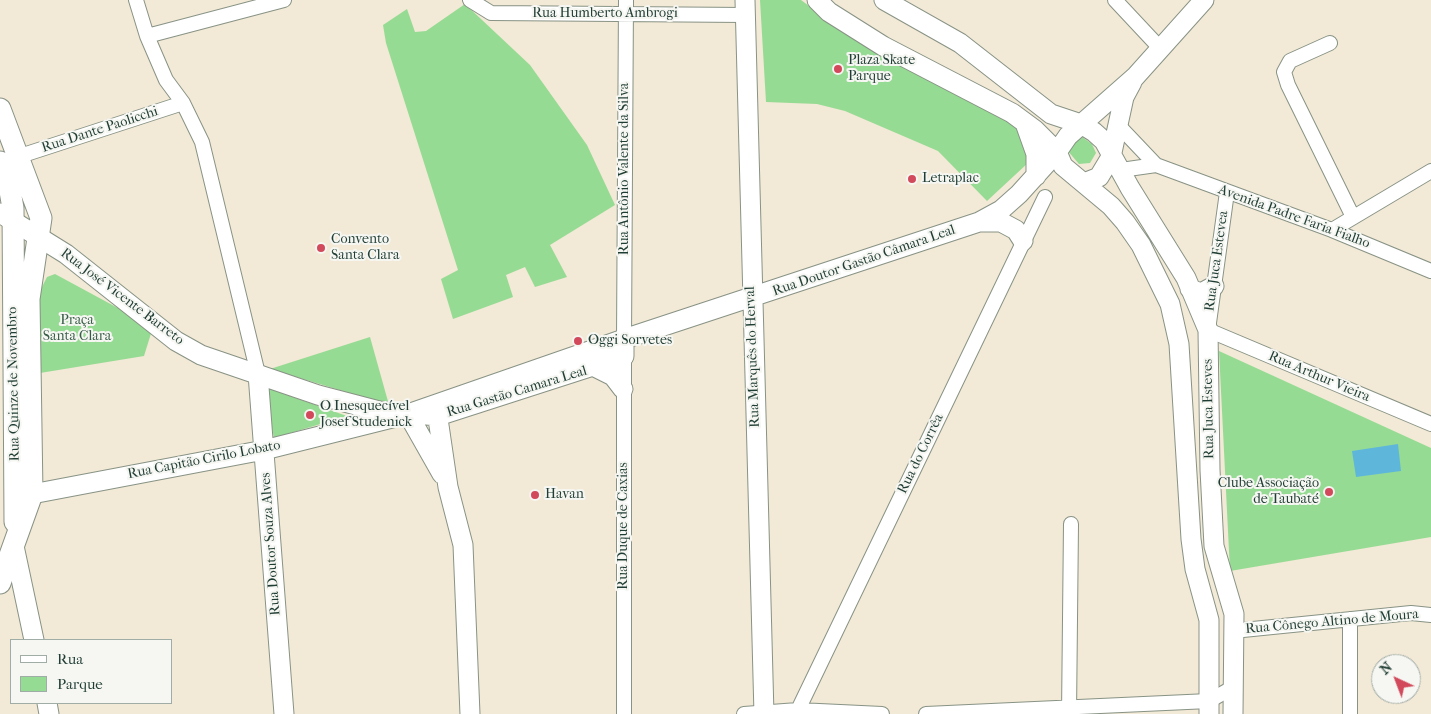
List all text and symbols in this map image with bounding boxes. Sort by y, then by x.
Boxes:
street label: Rua Humberto Ambrogi [532,6,678,22]
place label: Plaza Skate Parque [848,53,915,85]
marker: Plaza Skate Parque [832,63,844,75]
street label: Rua Antônio Valente da Silva [617,83,633,255]
street label: Rua Dante Paolicchi [40,103,160,157]
place label: Letraplac [922,171,979,187]
marker: Letraplac [906,173,918,185]
street label: Avenida Padre Faria Fialho [1216,182,1372,252]
street label: Rua Juca Estevea [1202,210,1232,312]
street label: Rua Doutor Gastão Câmara Leal [770,222,958,300]
place label: Convento Santa Clara [331,232,399,264]
marker: Convento Santa Clara [315,242,327,254]
street label: Rua José Vicente Barreto [57,245,187,349]
street label: Rua Marquês do Herval [742,286,764,428]
street label: Rua Quinze de Novembro [4,307,24,461]
park label: Praça Santa Clara [43,313,111,346]
place label: Oggi Sorvetes [588,333,672,349]
marker: Oggi Sorvetes [572,335,584,347]
street label: Rua Arthur Vieira [1266,348,1372,406]
street label: Rua Juca Esteves [1200,359,1218,459]
street label: Rua Gastão Camara Leal [445,363,589,421]
place label: O Inesquecível Josef Studenick [320,399,412,432]
marker: O Inesquecível Josef Studenick [304,409,316,421]
street label: Rua do Corrêa [894,411,948,497]
street label: Rua Capitão Cirilo Lobato [126,437,282,483]
street label: Rua Duque de Caxias [616,462,632,590]
street label: Rua Doutor Souza Alves [258,472,284,616]
place label: Clube Associação de Taubaté [1218,476,1319,508]
marker: Clube Associação de Taubaté [1323,486,1335,498]
place label: Havan [545,487,584,503]
marker: Havan [529,489,541,501]
street label: Rua Cônego Altino de Moura [1245,606,1419,638]
legend [10,639,172,704]
text: Rua [57,650,83,668]
north arrow [1371,654,1421,704]
text: N [1376,659,1396,678]
text: Parque [57,675,103,693]

